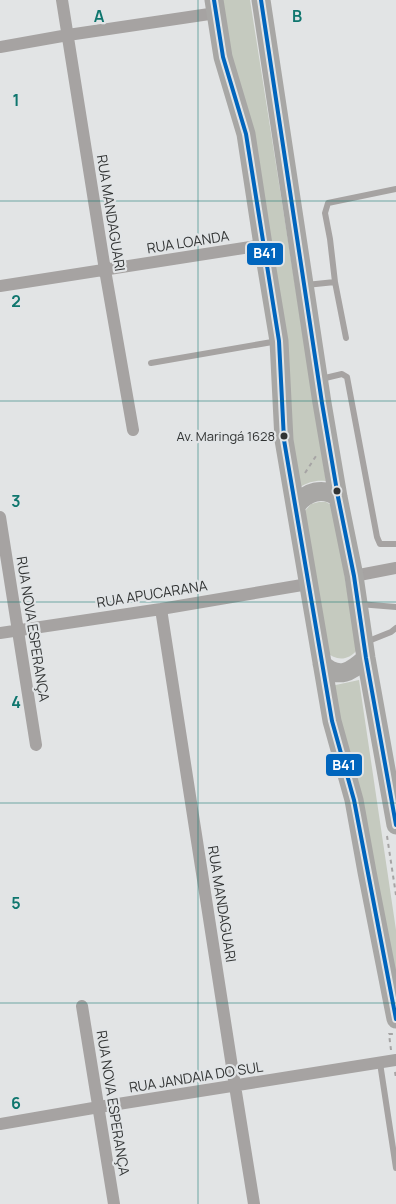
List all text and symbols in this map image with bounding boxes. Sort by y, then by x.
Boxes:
text: A [94,5,105,27]
text: B [292,5,302,27]
text: 1 [12,89,20,111]
street label: RUA MANDAGUARI [93,153,130,273]
street label: RUA LOANDA [145,226,231,257]
line badge: B41 [246,242,284,266]
text: B41 [253,243,277,262]
text: 2 [11,290,21,312]
place label: Av. Maringá 1628 [177,427,275,445]
marker: Av. Maringá 1628 [279,431,289,441]
unlabelled marker [332,486,342,496]
text: 3 [11,490,21,512]
street label: RUA NOVA ESPERANÇA [13,555,54,703]
street label: RUA APUCARANA [95,575,209,612]
text: 4 [11,691,21,713]
line badge: B41 [325,753,363,777]
text: B41 [332,755,356,774]
street label: RUA MANDAGUARI [204,844,241,964]
text: 5 [11,892,21,914]
street label: RUA NOVA ESPERANÇA [93,1029,134,1177]
street label: RUA JANDAIA DO SUL [128,1057,264,1096]
text: 6 [11,1092,21,1114]

